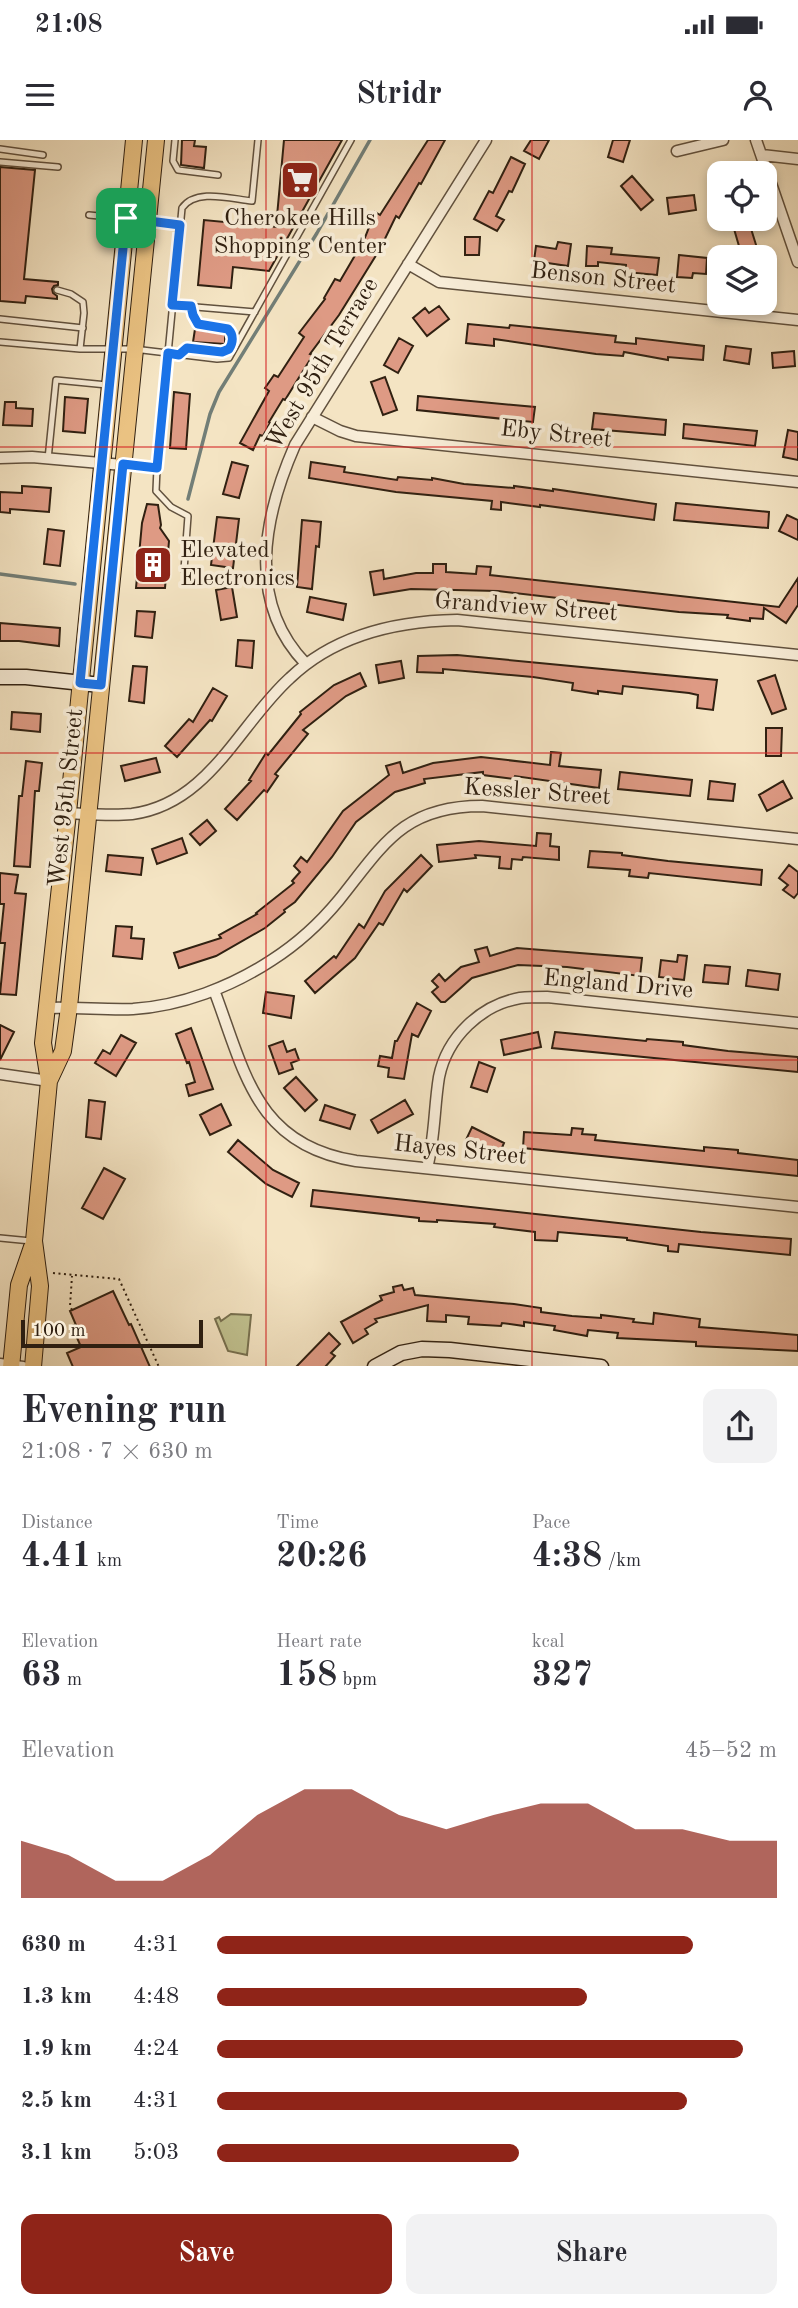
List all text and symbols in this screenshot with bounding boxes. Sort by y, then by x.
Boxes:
text: 21:08 [35,12,103,38]
icon: menu [21,76,59,114]
icon: person [739,76,777,114]
text: Stridr [356,79,442,111]
supermarket icon: Cherokee Hills Shopping Center [279,159,321,201]
map controls [707,161,777,315]
button: locate [707,161,777,231]
pin [96,188,156,248]
icon: arrive [107,199,145,237]
place label: Cherokee Hills Shopping Center [213,207,387,259]
button: layers [707,245,777,315]
street label: Benson Street [529,259,677,299]
street label: West 95th Terrace [262,274,384,454]
street label: Eby Street [499,417,613,453]
place label: Elevated Electronics [180,539,295,591]
building icon: Elevated Electronics [132,544,174,586]
street label: Grandview Street [434,590,618,626]
street label: West 95th Street [46,707,88,889]
street label: Kessler Street [462,776,612,810]
street label: England Drive [542,966,694,1004]
street label: Hayes Street [392,1132,528,1170]
scale bar [21,1318,203,1349]
text: 100 m [32,1322,85,1341]
button: share [703,1389,777,1463]
text: Evening run [21,1393,227,1431]
text: 21:08 · 7 × 630 m [21,1440,213,1463]
text: Distance [21,1514,93,1533]
text: Time [276,1514,319,1533]
text: Pace [532,1514,570,1533]
text: 4.41 [21,1539,92,1574]
text: 20:26 [276,1539,367,1574]
text: 4:38 [532,1539,602,1574]
text: km [92,1552,122,1571]
text: /km [602,1552,641,1571]
text: Elevation [21,1633,98,1652]
text: Heart rate [276,1633,362,1652]
text: kcal [532,1633,564,1652]
text: 63 [21,1658,62,1693]
text: 158 [276,1658,337,1693]
text: 327 [532,1658,593,1693]
text: m [62,1671,82,1690]
text: bpm [337,1671,377,1690]
text: Elevation [21,1739,115,1762]
text: 45–52 m [685,1739,777,1762]
text: 630 m [21,1933,86,1956]
text: 4:31 [133,1933,179,1956]
text: 1.3 km [21,1985,92,2008]
text: 4:48 [133,1985,179,2008]
text: 1.9 km [21,2037,92,2060]
text: 4:24 [133,2037,179,2060]
text: 2.5 km [21,2089,92,2112]
text: 4:31 [133,2089,179,2112]
text: 3.1 km [21,2141,92,2164]
text: 5:03 [133,2141,179,2164]
button: Save [21,2214,392,2294]
button: Share [406,2214,777,2294]

